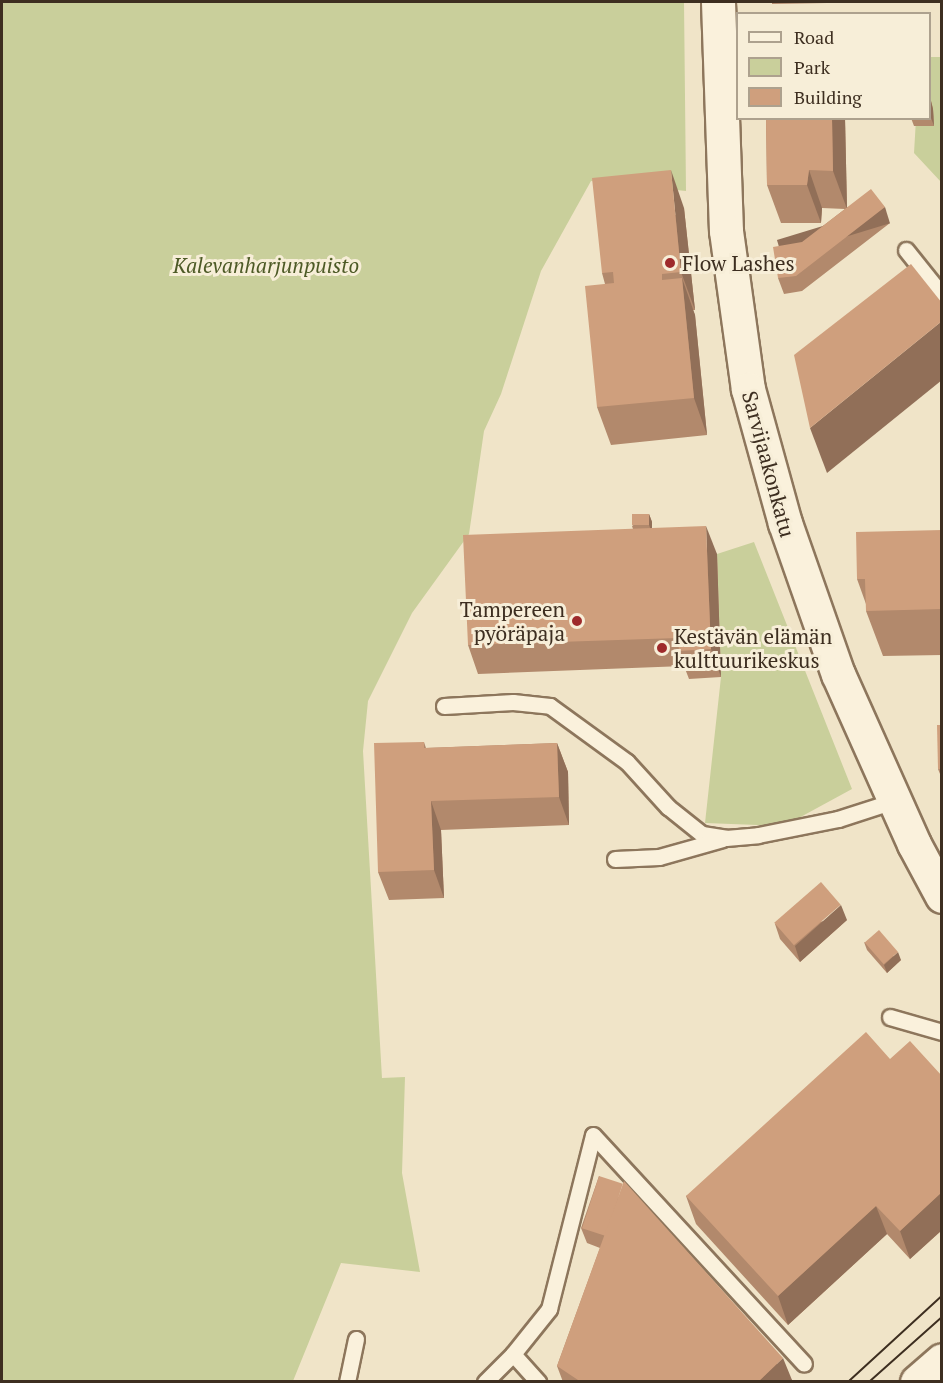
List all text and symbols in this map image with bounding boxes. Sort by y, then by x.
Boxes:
legend [736,12,931,120]
text: Road [794,25,834,49]
text: Park [794,55,830,79]
text: Building [794,85,862,109]
place label: Flow Lashes [682,250,795,276]
park label: Kalevanharjunpuisto [173,252,359,278]
marker: Flow Lashes [663,256,677,270]
street label: Sarvijaakonkatu [737,388,801,540]
place label: Tampereen pyöräpaja [460,596,565,646]
marker: Tampereen pyöräpaja [570,614,584,628]
place label: Kestävän elämän kulttuurikeskus [674,623,832,673]
marker: Kestävän elämän kulttuurikeskus [655,641,669,655]

